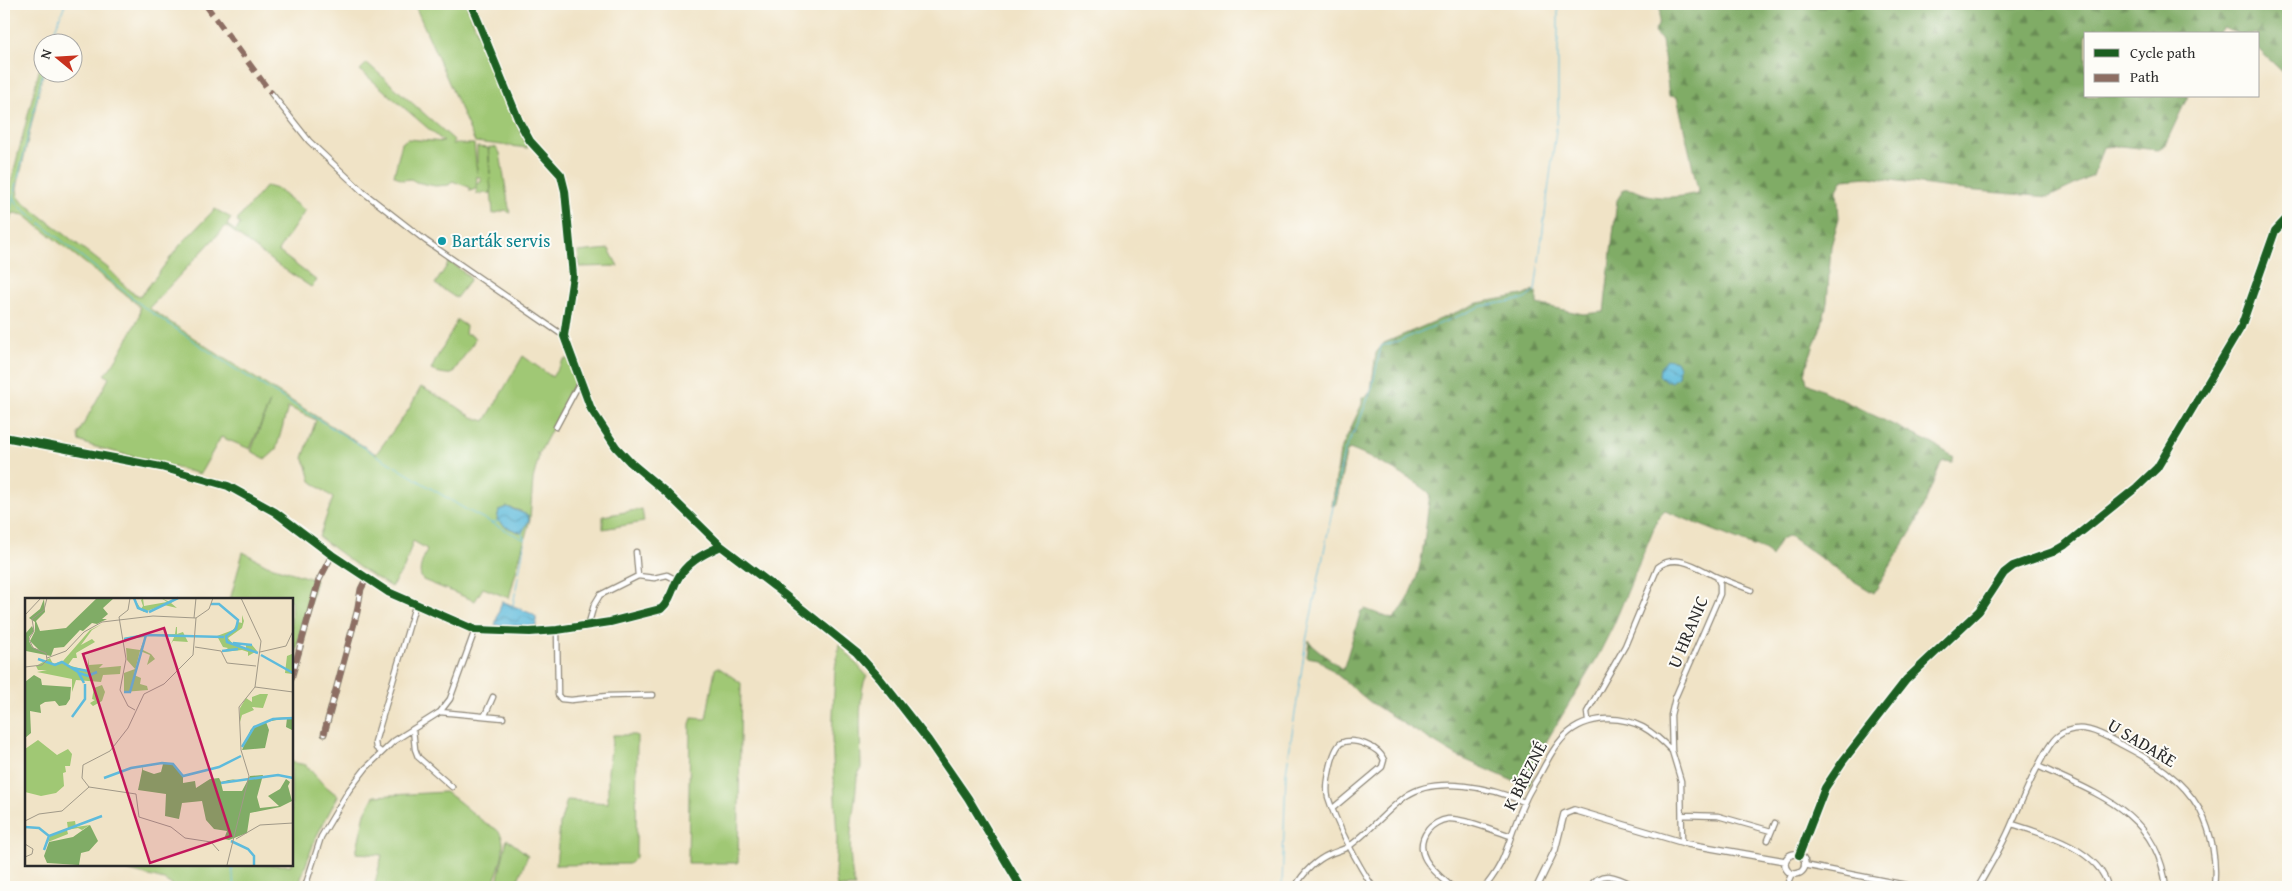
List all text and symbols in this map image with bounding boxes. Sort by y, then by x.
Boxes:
north arrow [32,32,82,82]
legend [2084,32,2260,98]
text: Cycle path [2130,42,2196,63]
text: N [35,46,57,62]
text: Path [2130,66,2159,87]
place label: Barták servis [452,227,550,254]
marker: Barták servis [436,235,448,247]
street label: U HRANIC [1660,591,1715,672]
inset map [25,598,292,866]
street label: U SADAŘE [2103,711,2182,774]
street label: K BŘEZNÉ [1496,736,1554,815]

